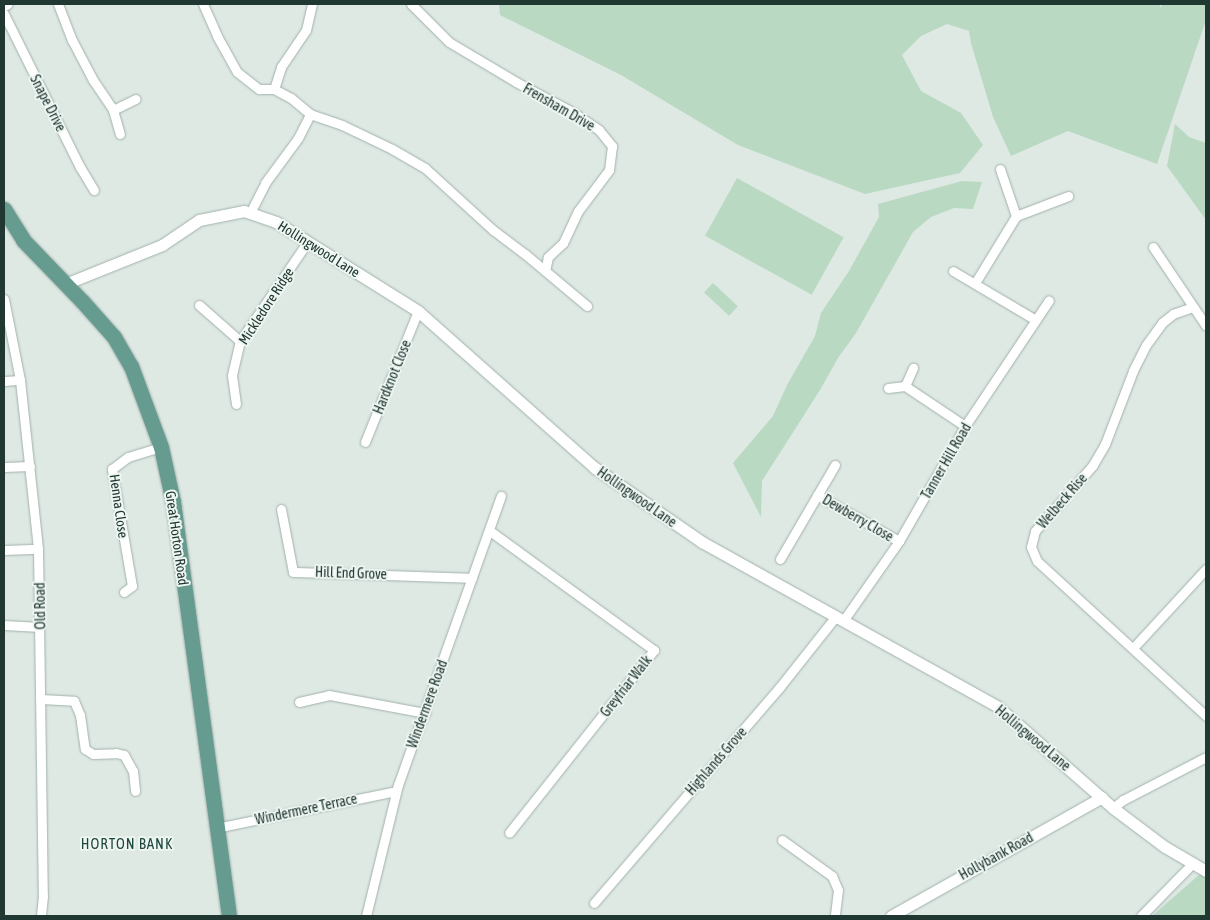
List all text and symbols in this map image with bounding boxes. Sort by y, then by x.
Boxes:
street label: Snape Drive [27,72,69,134]
street label: Frensham Drive [520,80,598,134]
street label: Hollingwood Lane [275,217,363,281]
street label: Mickledore Ridge [235,264,297,348]
street label: Hardknot Close [369,337,415,417]
street label: Tanner Hill Road [917,420,975,502]
street label: Hollingwood Lane [594,463,680,531]
street label: Welbeck Rise [1034,470,1090,532]
street label: Henna Close [106,473,132,539]
street label: Great Horton Road [162,490,192,586]
street label: Dewberry Close [820,491,896,545]
street label: Hill End Grove [315,563,387,583]
street label: Old Road [31,582,49,630]
street label: Greyfriar Walk [597,652,655,720]
street label: Windermere Road [403,658,451,750]
street label: Hollingwood Lane [992,702,1074,774]
street label: Highlands Grove [682,724,750,798]
street label: Windermere Terrace [253,790,359,828]
street label: Hollybank Road [956,829,1036,883]
district label: HORTON BANK [79,835,175,853]

